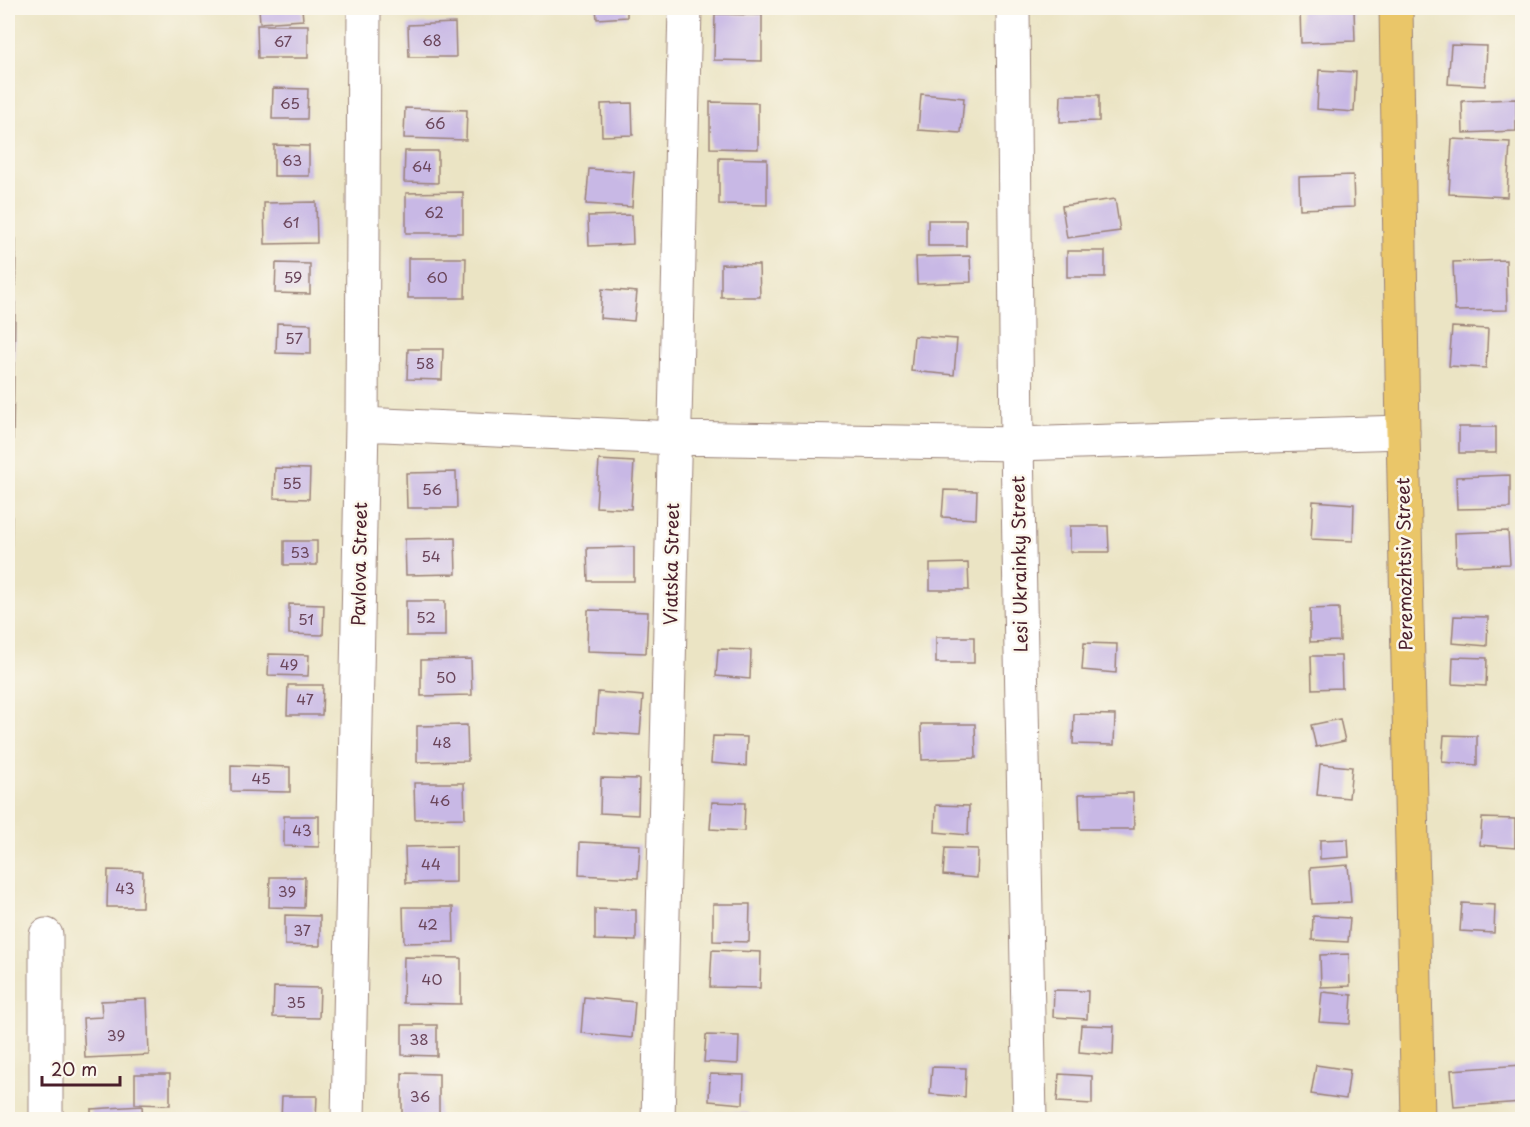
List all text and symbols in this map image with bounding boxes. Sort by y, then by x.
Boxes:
house number: 68 [422,28,442,51]
house number: 67 [274,29,293,52]
house number: 65 [280,91,300,114]
house number: 66 [425,111,445,134]
house number: 63 [282,148,302,171]
house number: 64 [412,154,432,177]
house number: 62 [424,200,444,223]
house number: 61 [283,210,299,233]
house number: 59 [284,265,302,288]
house number: 60 [426,265,448,288]
house number: 57 [285,326,303,349]
house number: 58 [415,351,435,374]
house number: 55 [282,471,302,494]
street label: Lesi Ukrainky Street [1003,476,1034,653]
house number: 56 [422,477,442,500]
street label: Peremozhtsiv Street [1388,477,1419,651]
street label: Pavlova Street [344,502,373,626]
street label: Viatska Street [656,502,685,625]
house number: 53 [290,540,310,563]
house number: 54 [421,544,441,567]
house number: 52 [416,605,436,628]
house number: 51 [298,607,314,630]
house number: 49 [280,652,298,675]
house number: 50 [436,665,456,688]
house number: 47 [296,687,314,710]
house number: 48 [432,730,452,753]
house number: 45 [251,766,271,789]
house number: 46 [430,788,450,811]
house number: 43 [292,818,312,841]
house number: 44 [421,852,441,875]
house number: 43 [115,876,135,899]
house number: 39 [278,879,296,902]
house number: 42 [418,912,438,935]
house number: 37 [293,918,311,941]
house number: 40 [422,967,442,990]
house number: 35 [286,990,306,1013]
house number: 39 [107,1023,125,1046]
house number: 38 [409,1027,429,1050]
scale bar [42,1049,120,1087]
text: 20 m [51,1055,97,1082]
house number: 36 [410,1084,430,1107]

